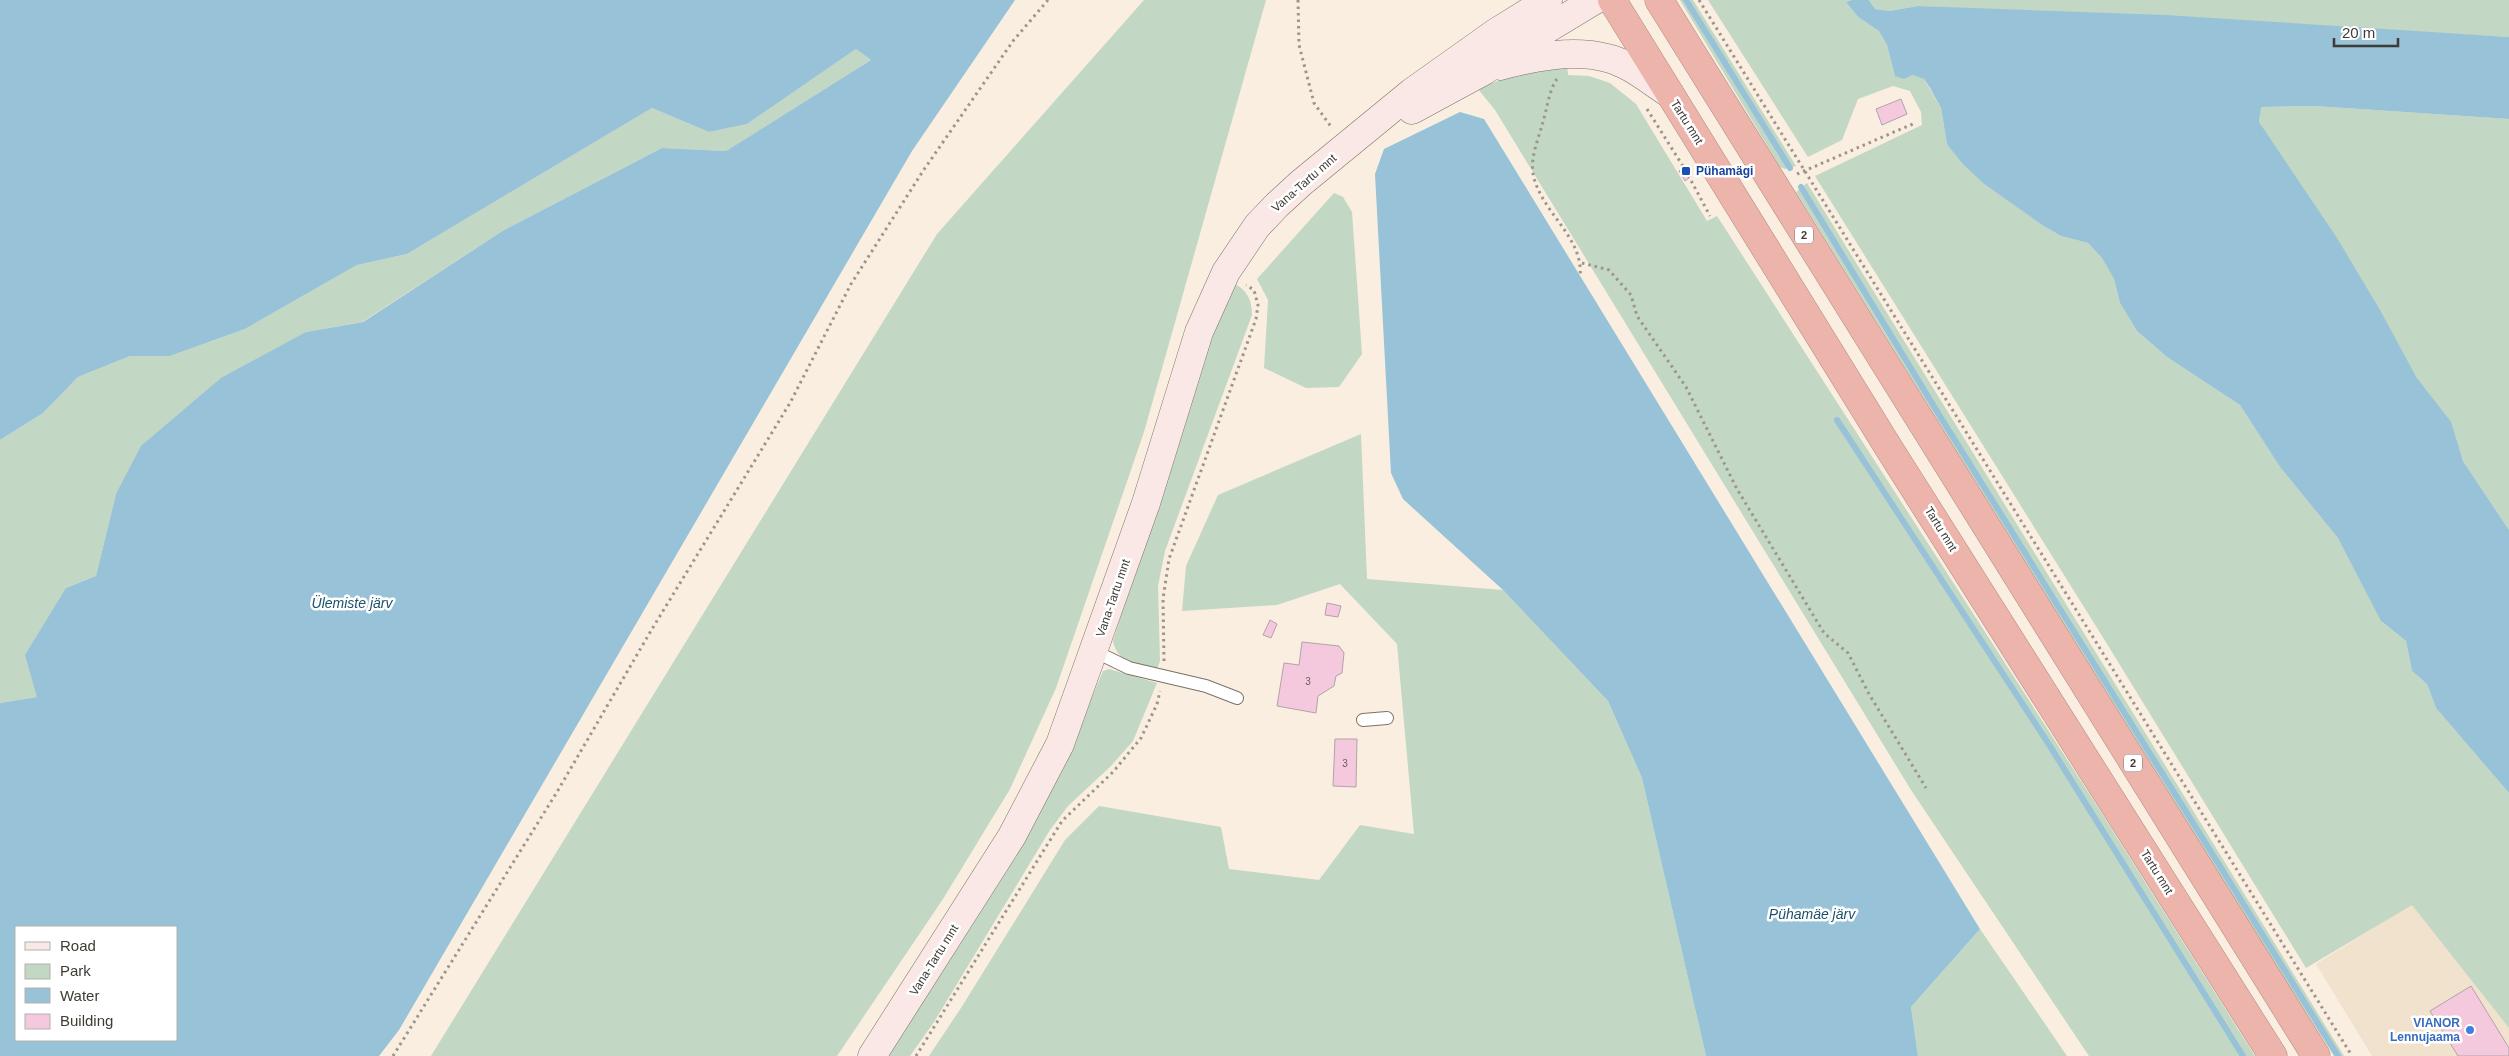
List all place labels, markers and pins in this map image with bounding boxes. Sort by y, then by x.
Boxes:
place label: Pühamägi [1696,164,1753,178]
marker: Pühamägi [1680,165,1692,177]
place label: VIANOR Lennujaama [2390,1016,2460,1044]
marker: VIANOR Lennujaama [2464,1024,2476,1036]

